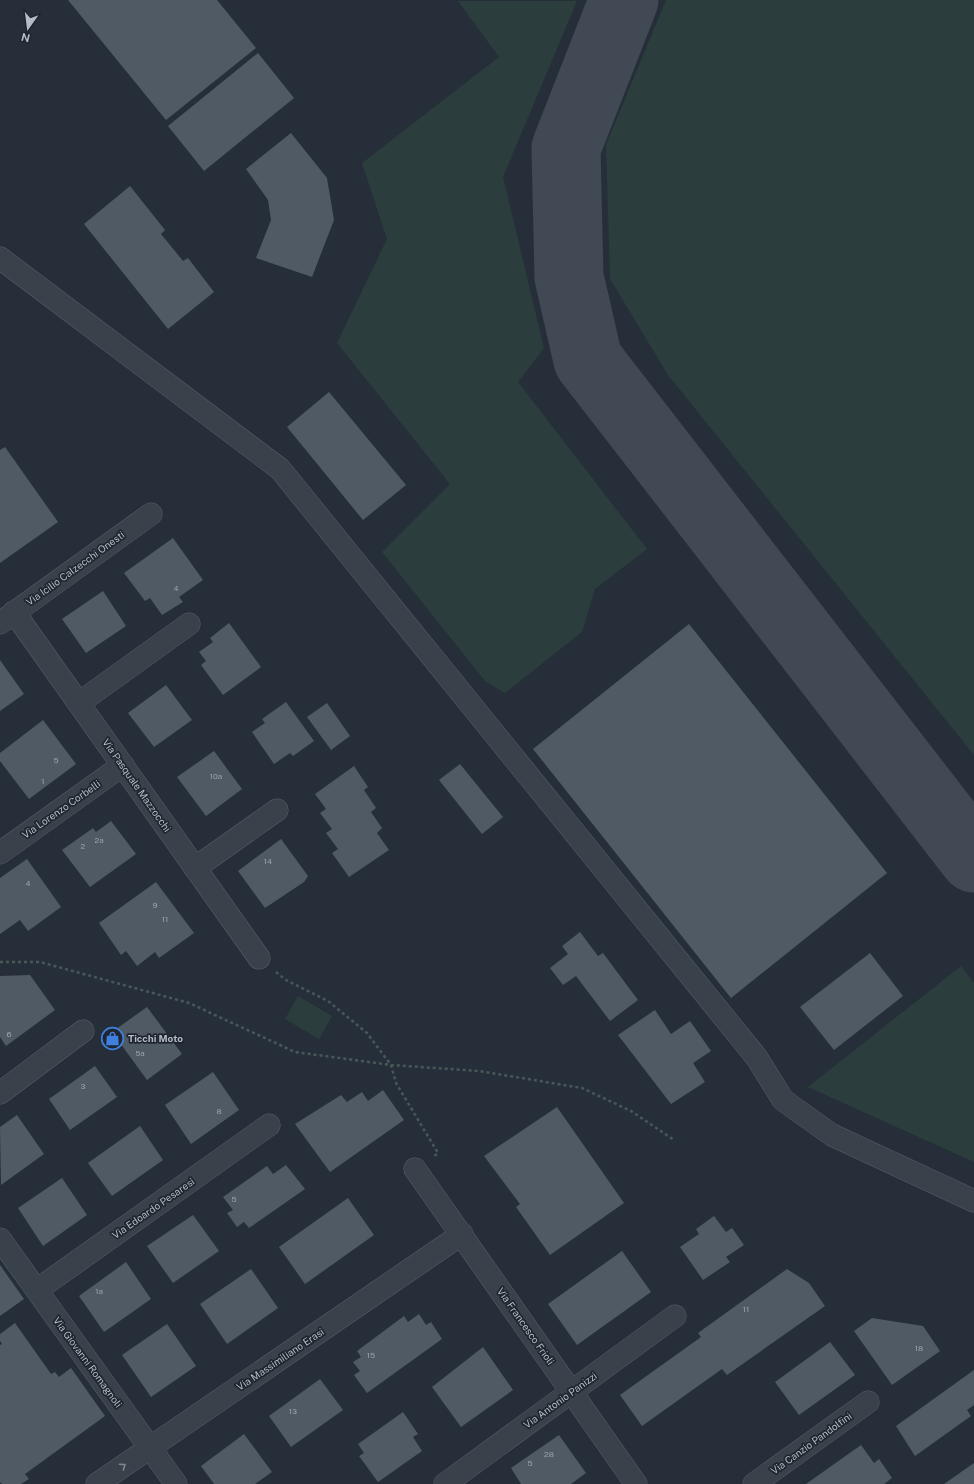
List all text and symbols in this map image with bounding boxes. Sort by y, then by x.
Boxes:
north arrow [8,8,48,48]
text: N [20,31,31,45]
street label: Via Icilio Calzecchi Onesti [23,528,127,608]
house number: 4 [173,583,179,593]
street label: Via Pasquale Mazzocchi [100,736,174,834]
house number: 5 [53,755,59,765]
house number: 10a [210,771,222,781]
house number: 1 [41,776,45,786]
street label: Via Lorenzo Corbelli [20,777,102,841]
house number: 2a [94,835,104,845]
house number: 2 [81,841,86,851]
house number: 14 [264,856,272,866]
house number: 4 [25,878,31,888]
house number: 9 [153,900,158,910]
house number: 11 [162,914,168,924]
shop icon: Ticchi Moto [100,1025,126,1051]
house number: 6 [7,1029,12,1039]
place label: Ticchi Moto [128,1032,183,1044]
house number: 5a [135,1048,145,1058]
house number: 3 [80,1081,86,1091]
house number: 8 [216,1106,222,1116]
street label: Via Edoardo Pesaresi [110,1175,196,1241]
house number: 5 [231,1194,237,1204]
street label: Via Francesco Frioli [495,1285,557,1367]
house number: 1a [95,1286,103,1296]
house number: 11 [743,1304,749,1314]
street label: Via Giovanni Romagnoli [51,1314,125,1410]
street label: Via Massimiliano Erasi [234,1325,326,1393]
house number: 18 [915,1343,923,1353]
house number: 15 [367,1350,375,1360]
street label: Via Antonio Panizzi [521,1369,599,1431]
house number: 13 [289,1406,297,1416]
street label: Via Canzio Pandolfini [768,1410,854,1476]
house number: 28 [544,1449,554,1459]
house number: 5 [527,1458,533,1468]
one-way arrow [119,1464,126,1471]

